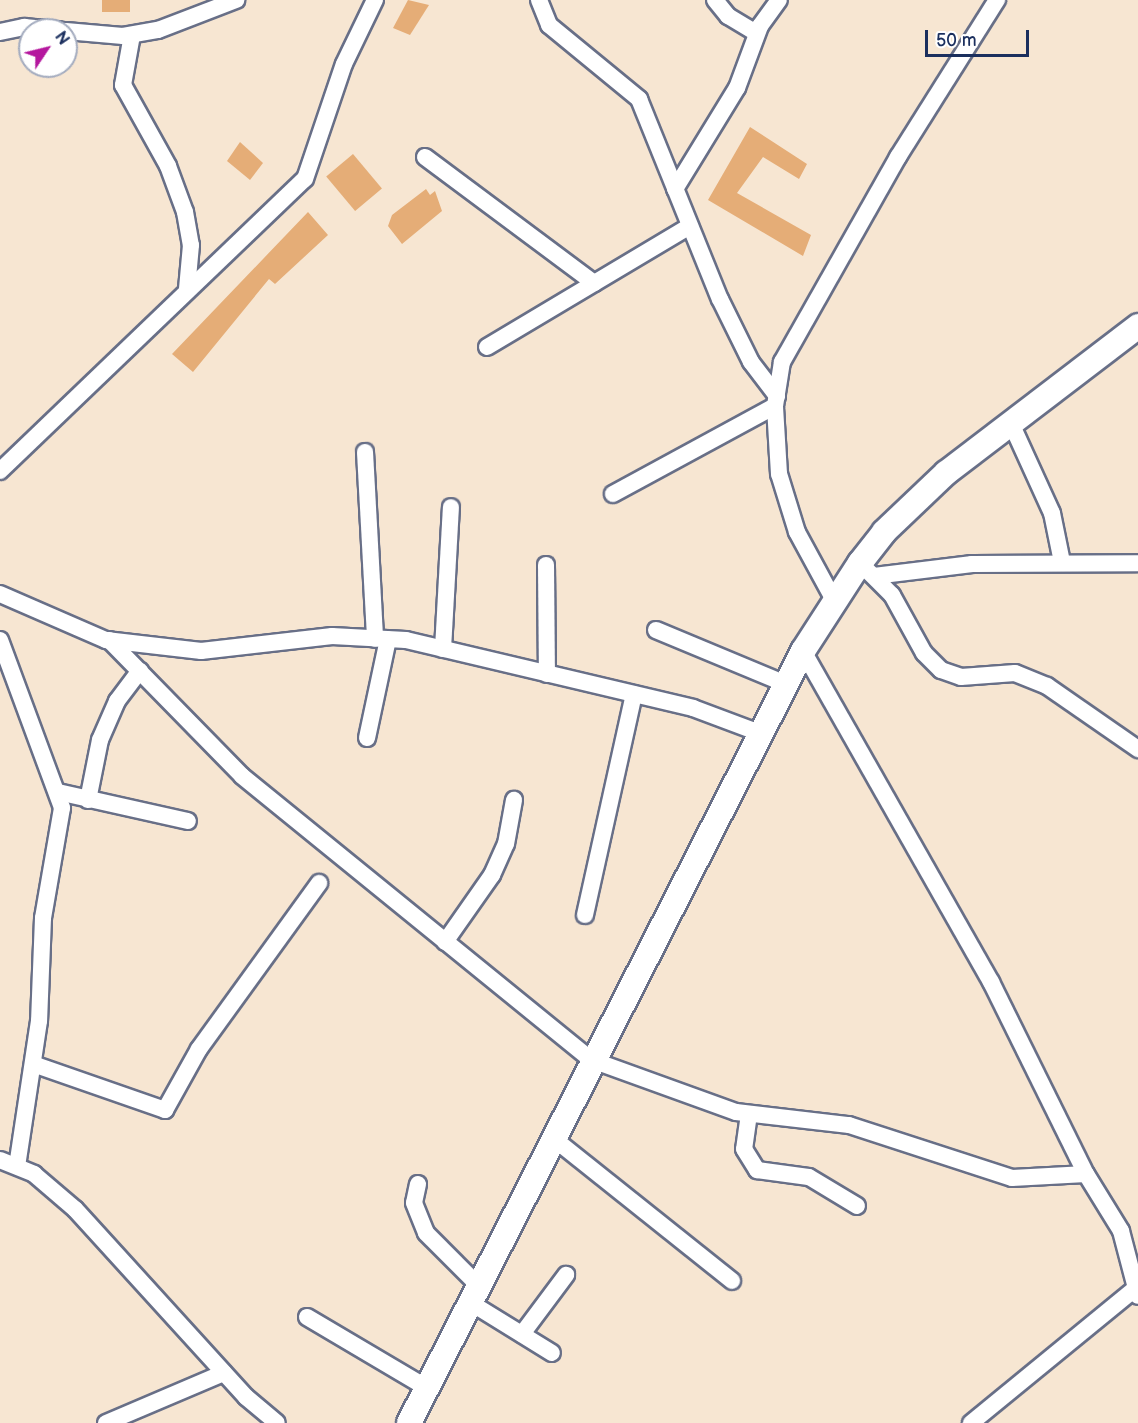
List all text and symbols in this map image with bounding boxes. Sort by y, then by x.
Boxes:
north arrow [18,18,78,78]
scale bar [928,18,1032,56]
text: N [50,28,73,49]
text: 50 m [936,30,977,51]

